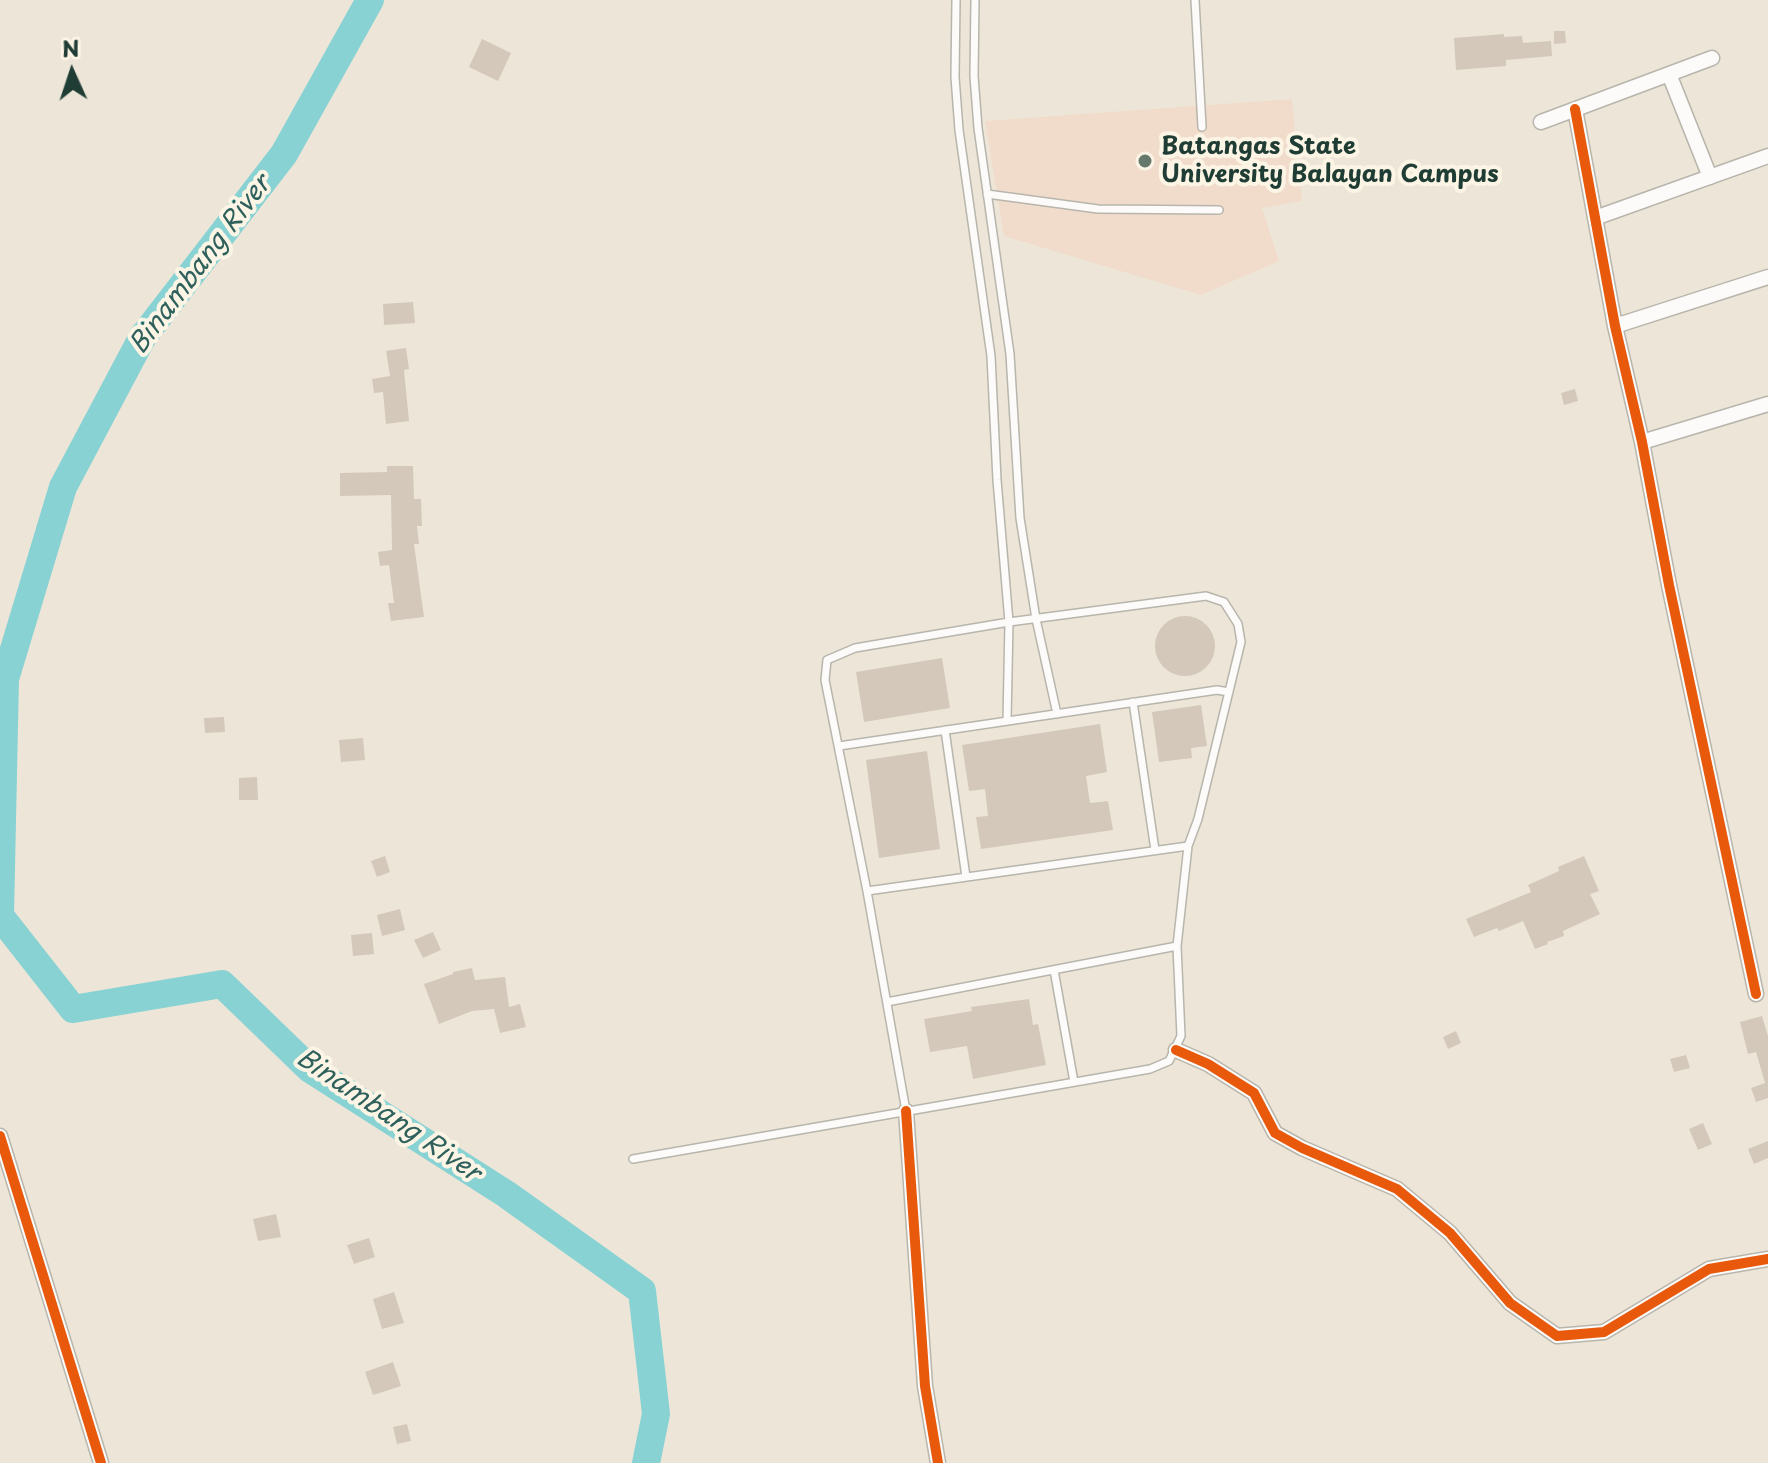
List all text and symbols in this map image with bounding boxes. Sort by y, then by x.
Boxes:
text: N [61,31,80,64]
north arrow [32,32,112,112]
place label: Batangas State University Balayan Campus [1161,133,1499,189]
marker: Batangas State University Balayan Campus [1136,152,1154,170]
water label: Binambang River [124,170,278,360]
water label: Binambang River [290,1043,486,1189]

